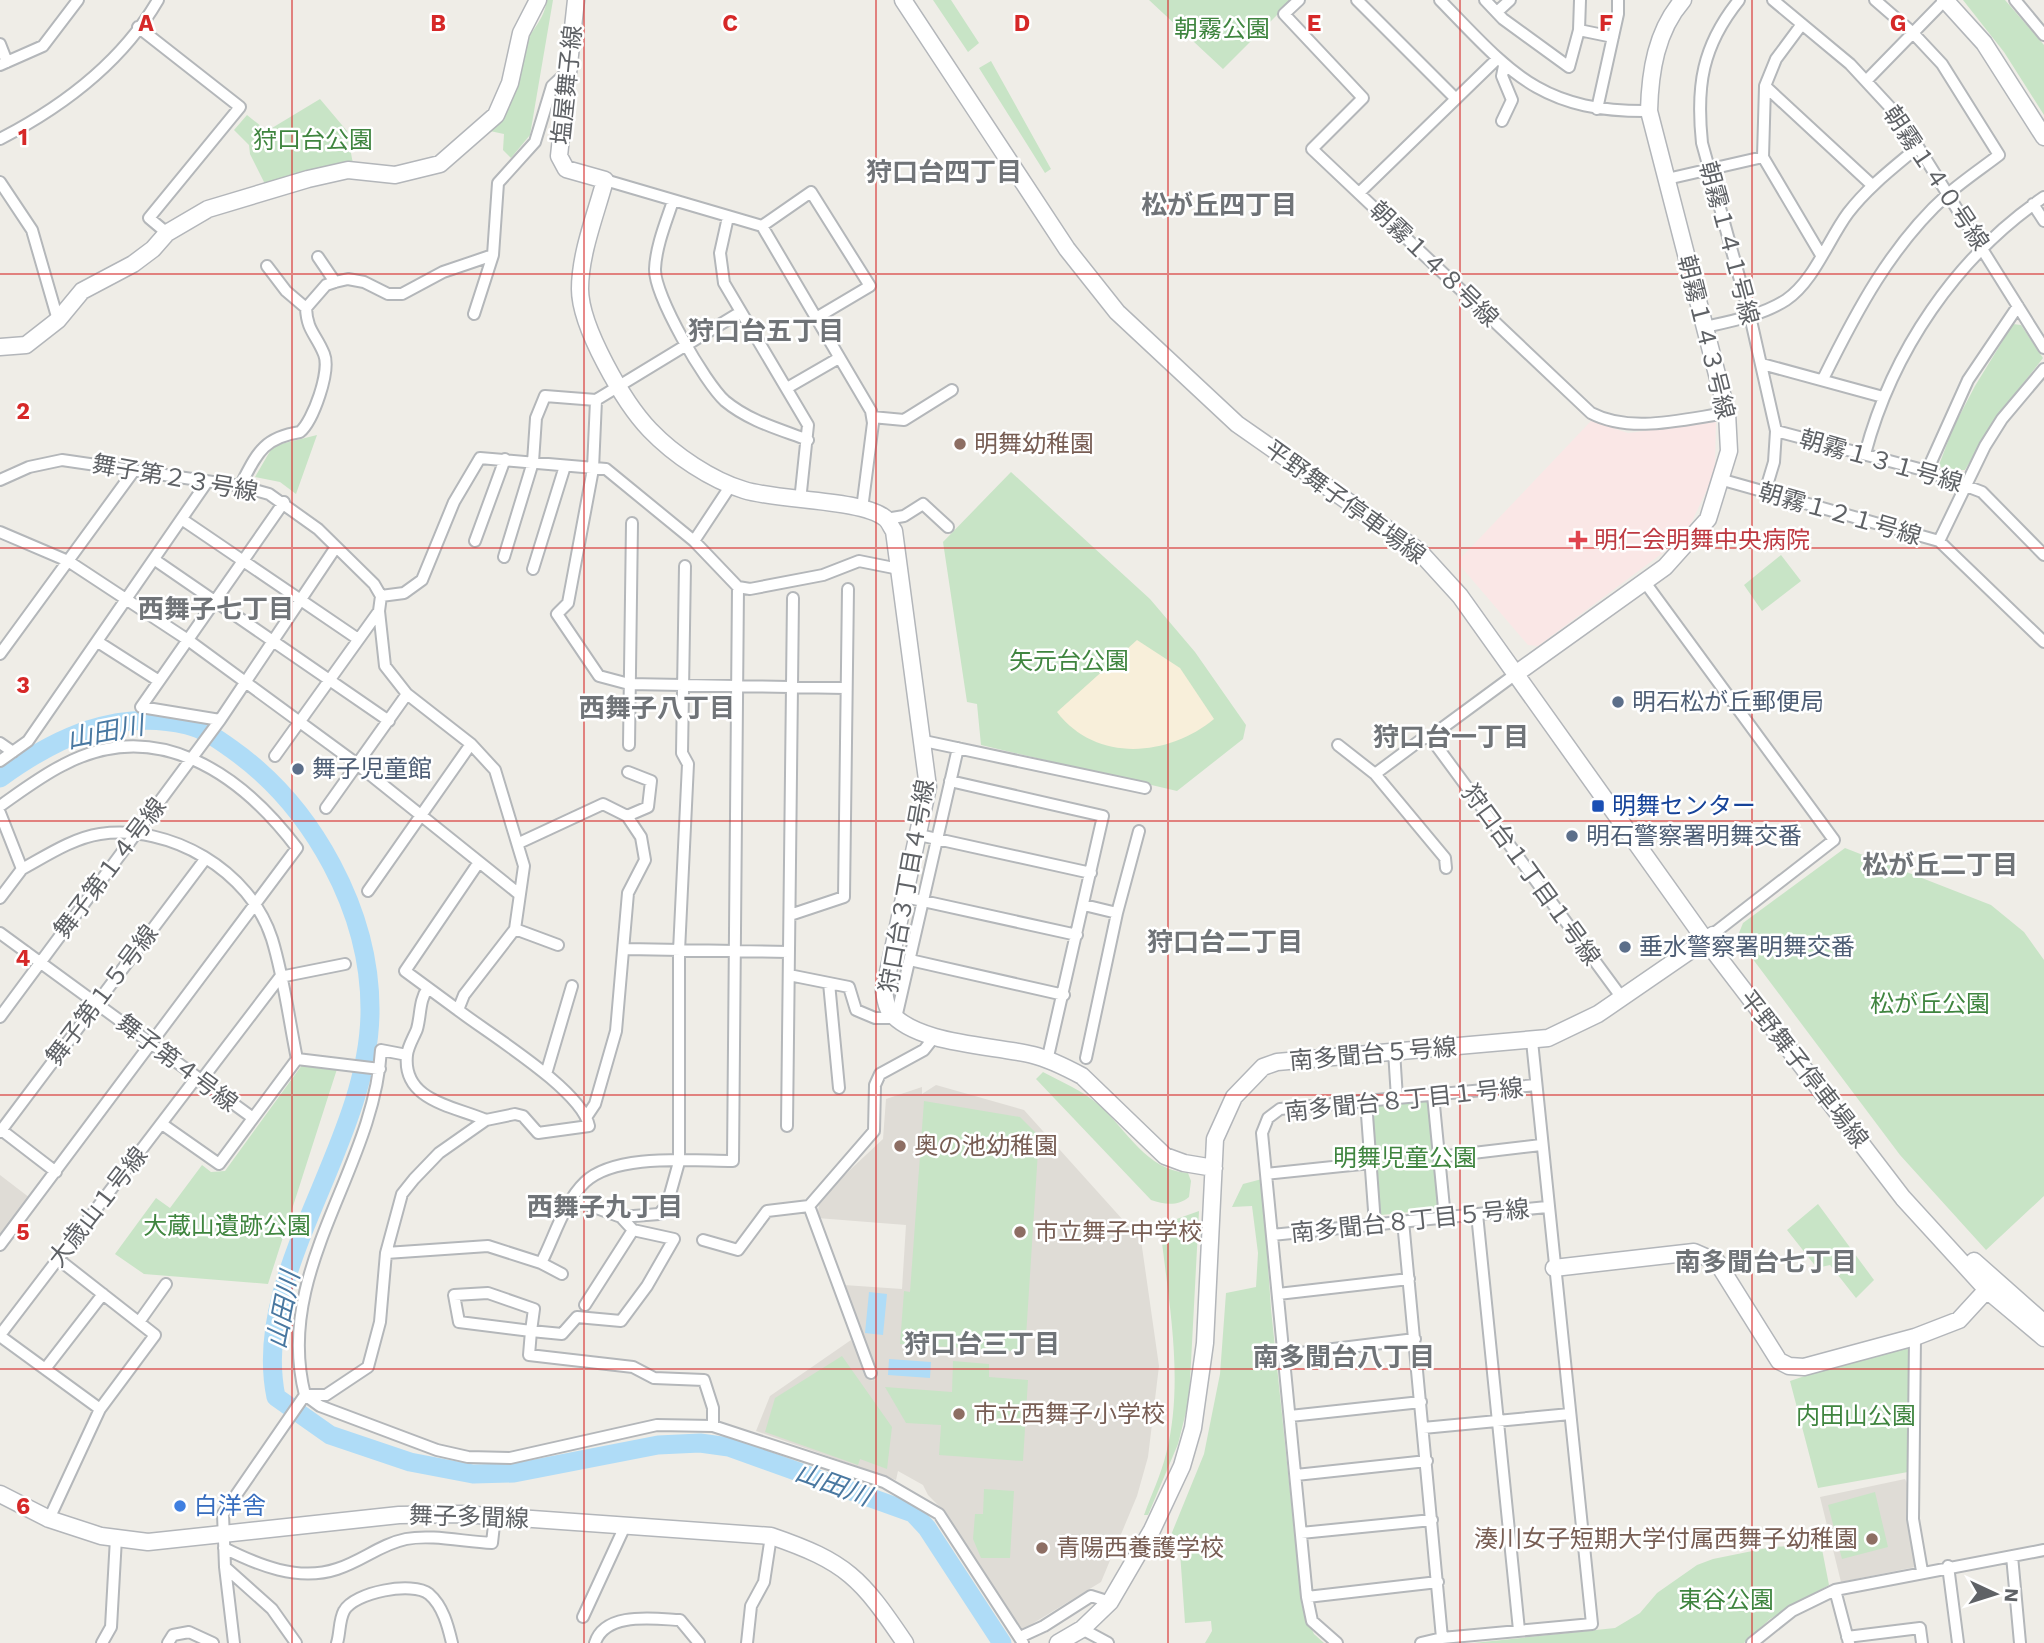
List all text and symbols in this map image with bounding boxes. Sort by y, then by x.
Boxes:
text: A [138,10,154,37]
text: B [430,10,446,37]
text: C [722,10,738,37]
text: D [1014,10,1030,37]
text: E [1307,10,1321,37]
text: F [1599,10,1613,37]
text: G [1890,10,1906,37]
park label: 朝霧公園 [1174,15,1270,43]
street label: 塩屋舞子線 [547,24,587,146]
street label: 朝霧１４０号線 [1877,101,1995,255]
text: 1 [18,124,28,151]
park label: 狩口台公園 [253,126,373,154]
district label: 狩口台四丁目 [866,157,1022,187]
street label: 朝霧１４１号線 [1694,158,1764,328]
district label: 松が丘四丁目 [1141,190,1297,220]
street label: 朝霧１４８号線 [1364,196,1504,332]
street label: 朝霧１４３号線 [1672,252,1740,422]
district label: 狩口台五丁目 [688,316,844,346]
text: 2 [16,398,30,425]
street label: 朝霧１３１号線 [1796,424,1966,498]
place label: 明舞幼稚園 [974,430,1094,458]
street label: 平野舞子停車場線 [1259,434,1431,570]
marker: 明舞幼稚園 [952,436,968,452]
street label: 舞子第２３号線 [90,450,260,506]
street label: 朝霧１２１号線 [1755,477,1925,551]
place label: 明仁会明舞中央病院 [1594,526,1810,554]
marker: 明仁会明舞中央病院 [1568,530,1588,550]
district label: 西舞子七丁目 [138,594,294,624]
park label: 矢元台公園 [1009,647,1129,675]
text: 3 [16,672,30,699]
place label: 明石松が丘郵便局 [1632,688,1824,716]
district label: 西舞子八丁目 [579,693,735,723]
marker: 明石松が丘郵便局 [1610,694,1626,710]
water label: 山田川 [64,709,149,754]
district label: 狩口台一丁目 [1373,722,1529,752]
place label: 舞子児童館 [312,755,432,783]
marker: 舞子児童館 [290,761,306,777]
street label: 狩口台３丁目４号線 [874,777,940,995]
street label: 狩口台１丁目１号線 [1456,779,1606,971]
street label: 舞子第１４号線 [48,792,172,944]
place label: 明舞センター [1612,792,1756,820]
marker: 明舞センター [1590,798,1606,814]
place label: 明石警察署明舞交番 [1586,822,1802,850]
marker: 明石警察署明舞交番 [1564,828,1580,844]
district label: 松が丘二丁目 [1862,850,2018,880]
street label: 舞子第１５号線 [40,919,164,1071]
district label: 狩口台二丁目 [1147,927,1303,957]
place label: 垂水警察署明舞交番 [1639,933,1855,961]
marker: 垂水警察署明舞交番 [1617,939,1633,955]
text: 4 [16,945,31,972]
street label: 平野舞子停車場線 [1734,985,1874,1153]
park label: 松が丘公園 [1870,990,1990,1018]
street label: 舞子第４号線 [111,1008,243,1118]
street label: 南多聞台５号線 [1288,1033,1458,1075]
street label: 南多聞台８丁目１号線 [1283,1074,1525,1126]
place label: 奥の池幼稚園 [914,1132,1058,1160]
marker: 奥の池幼稚園 [892,1138,908,1154]
street label: 大歳山１号線 [43,1142,153,1272]
park label: 明舞児童公園 [1333,1144,1477,1172]
district label: 西舞子九丁目 [527,1192,683,1222]
street label: 南多聞台８丁目５号線 [1289,1195,1531,1247]
park label: 大蔵山遺跡公園 [143,1212,311,1240]
place label: 市立舞子中学校 [1034,1218,1202,1246]
text: 5 [16,1219,30,1246]
marker: 市立舞子中学校 [1012,1224,1028,1240]
district label: 南多聞台七丁目 [1675,1247,1857,1277]
water label: 山田川 [261,1266,306,1351]
district label: 狩口台三丁目 [904,1329,1060,1359]
district label: 南多聞台八丁目 [1253,1342,1435,1372]
place label: 市立西舞子小学校 [973,1400,1165,1428]
park label: 内田山公園 [1796,1402,1916,1430]
marker: 市立西舞子小学校 [951,1406,967,1422]
water label: 山田川 [791,1457,878,1512]
place label: 白洋舎 [194,1492,266,1520]
text: 6 [16,1493,30,1520]
marker: 白洋舎 [172,1498,188,1514]
street label: 舞子多聞線 [409,1501,529,1533]
place label: 湊川女子短期大学付属西舞子幼稚園 [1474,1525,1858,1553]
marker: 湊川女子短期大学付属西舞子幼稚園 [1864,1531,1880,1547]
place label: 青陽西養護学校 [1056,1534,1224,1562]
marker: 青陽西養護学校 [1034,1540,1050,1556]
north arrow [1960,1559,2030,1629]
park label: 東谷公園 [1678,1586,1774,1614]
text: N [1999,1587,2023,1603]

